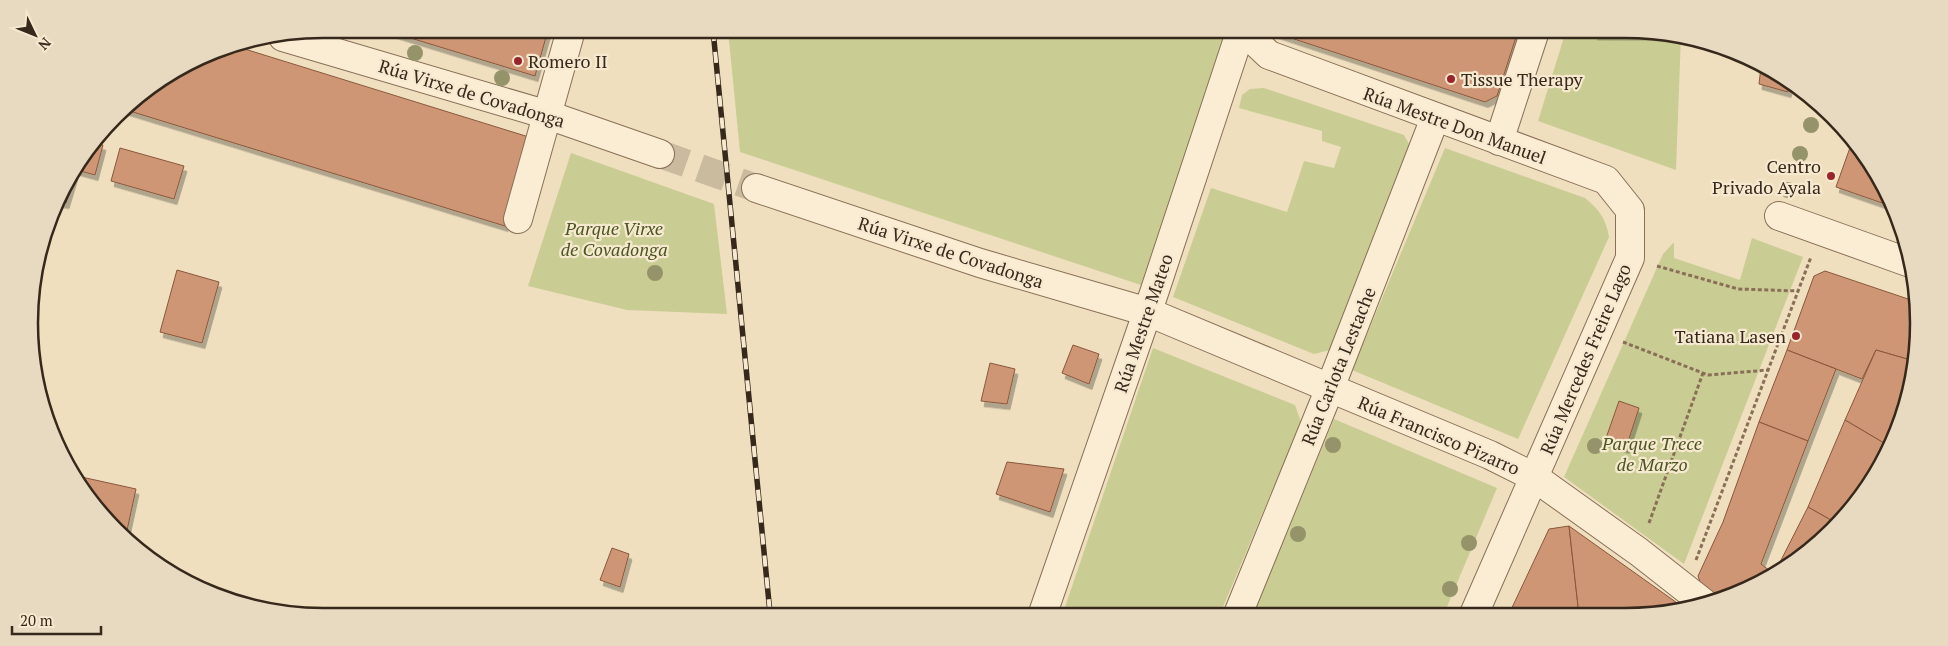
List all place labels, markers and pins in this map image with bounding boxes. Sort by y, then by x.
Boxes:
place label: Romero II [528,49,608,73]
marker: Romero II [512,55,524,67]
place label: Tissue Therapy [1461,67,1584,91]
marker: Tissue Therapy [1445,73,1457,85]
place label: Centro Privado Ayala [1712,154,1821,199]
marker: Centro Privado Ayala [1825,170,1837,182]
place label: Tatiana Lasen [1674,324,1786,348]
marker: Tatiana Lasen [1790,330,1802,342]

